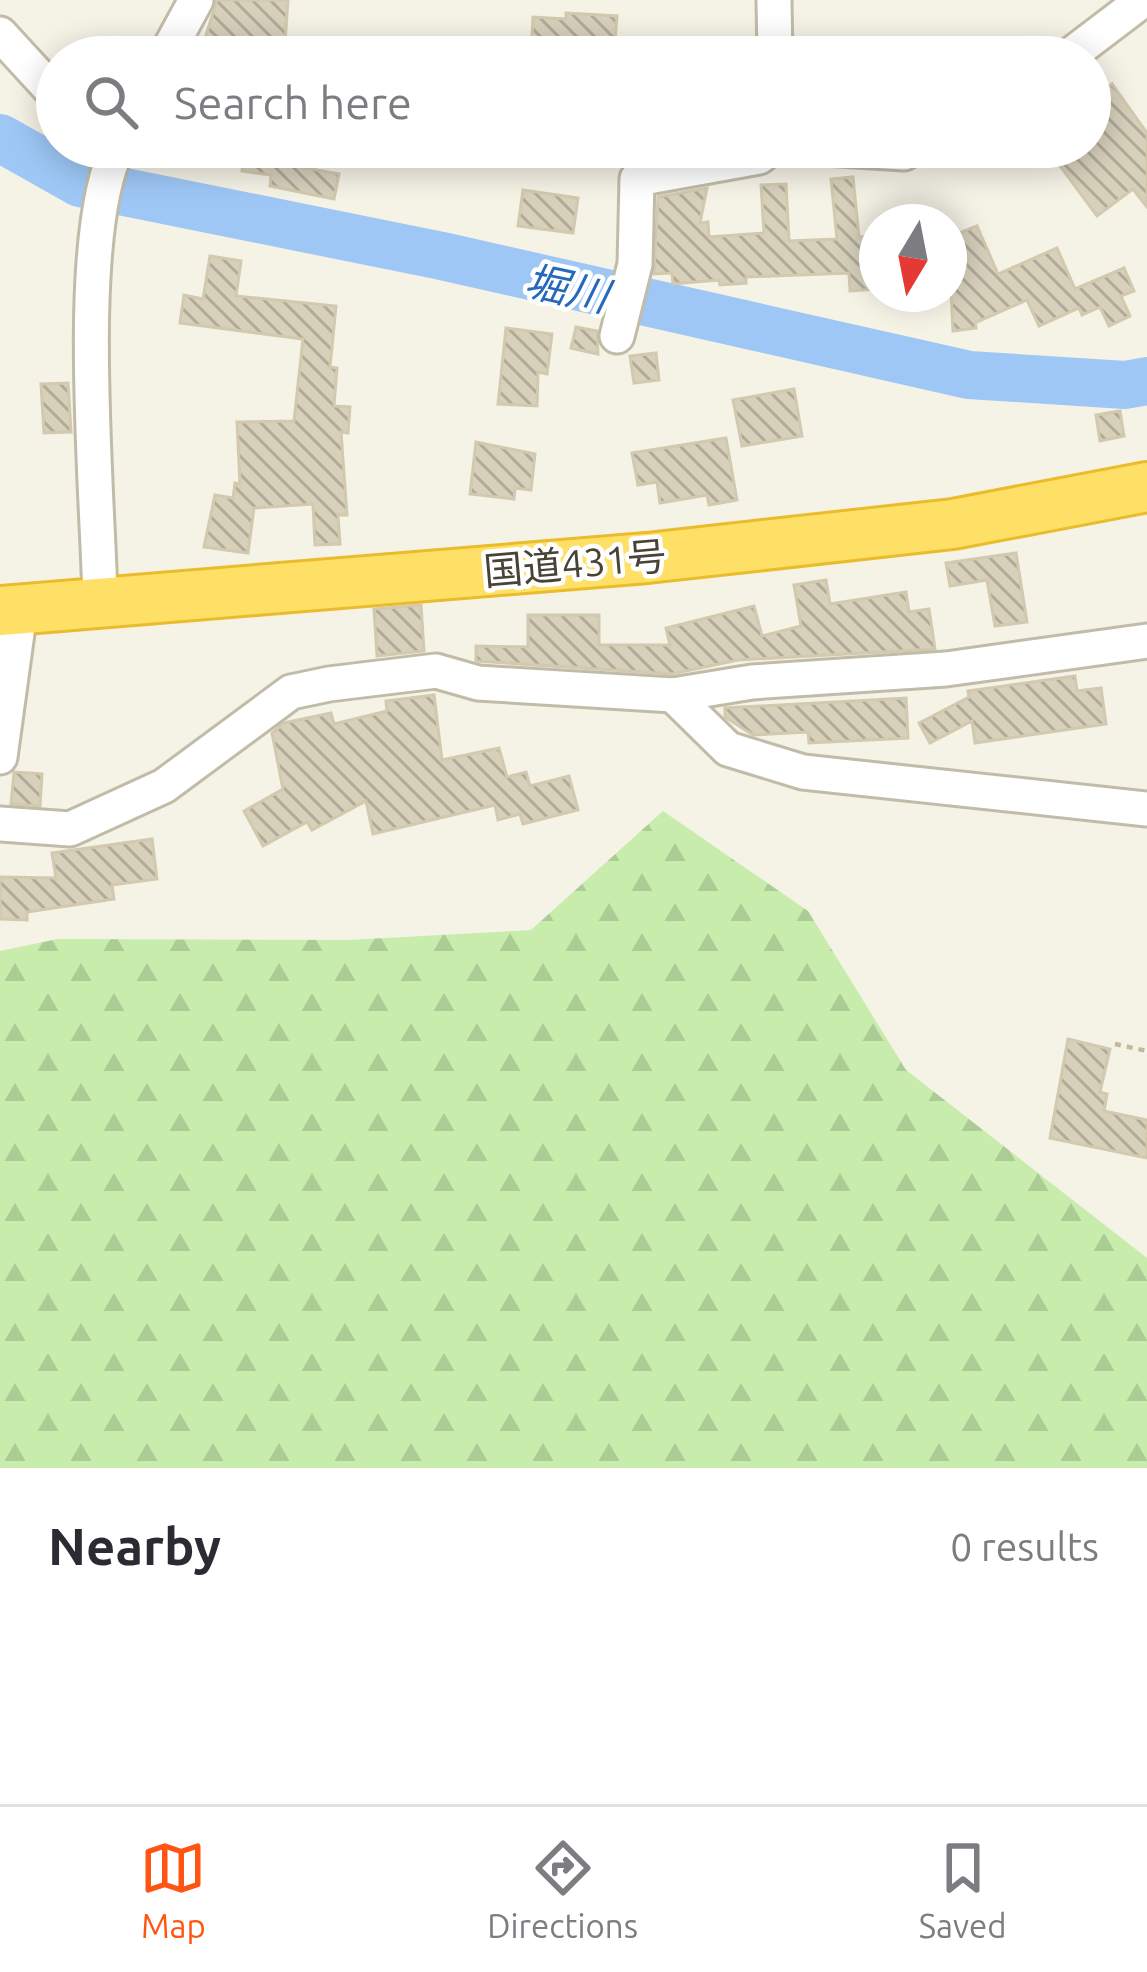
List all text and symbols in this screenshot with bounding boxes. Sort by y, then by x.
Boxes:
search box [36,36,1111,168]
icon: search [78,69,144,135]
text: Search here [174,77,412,128]
north arrow [859,204,967,312]
water label: 堀川 [521,256,617,321]
street label: 国道431号 [482,534,668,592]
text: Nearby [48,1517,221,1575]
text: 0 results [950,1525,1099,1568]
tab: Map [140,1835,206,1944]
tab: Directions [487,1835,638,1944]
tab: Saved [919,1835,1007,1944]

